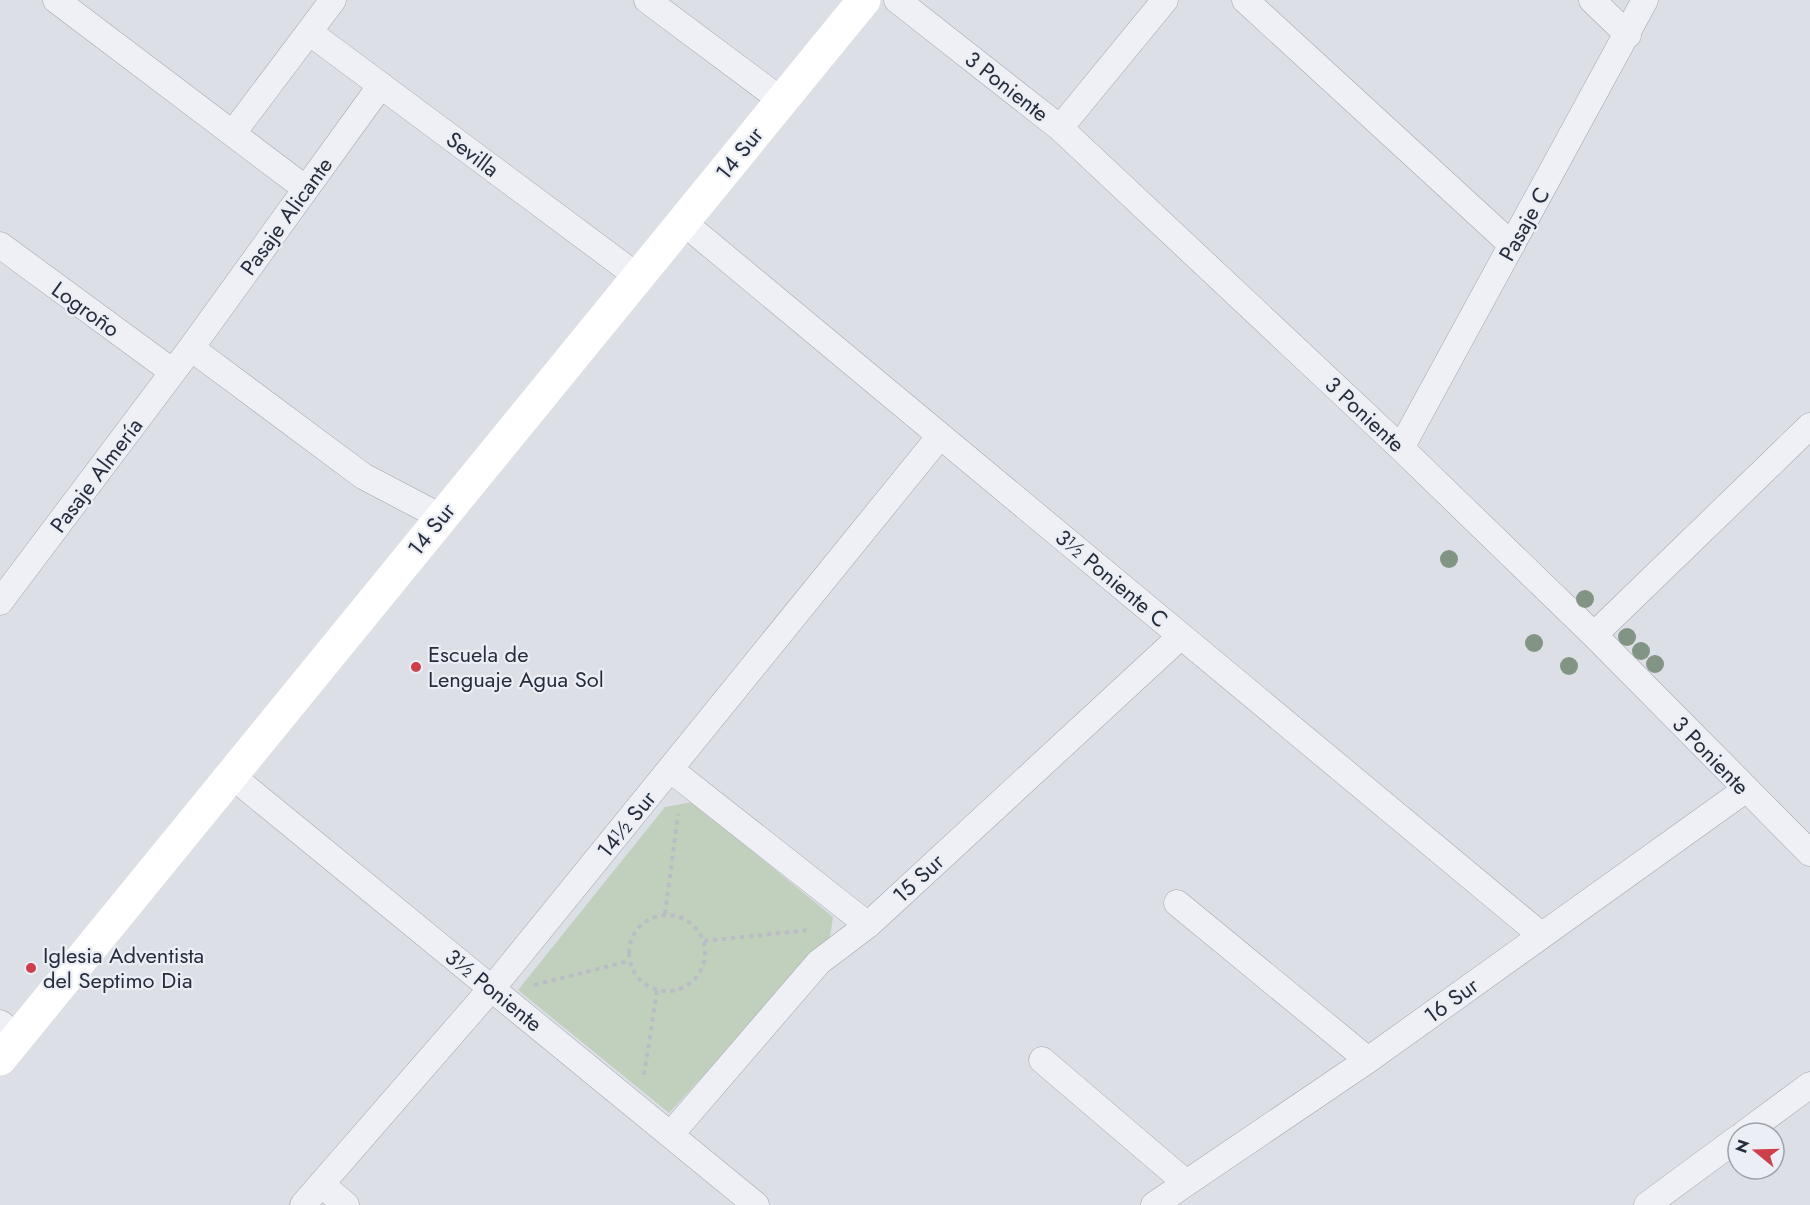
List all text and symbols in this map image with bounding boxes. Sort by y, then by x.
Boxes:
street label: 3 Poniente [958,43,1056,129]
street label: 14 Sur [708,119,771,187]
street label: Sevilla [440,123,506,185]
street label: Pasaje Alicante [232,150,340,282]
street label: Pasaje C [1491,181,1557,267]
street label: Logroño [45,273,127,345]
street label: 3 Poniente [1318,369,1412,459]
street label: Pasaje Almería [42,411,150,539]
street label: 14 Sur [400,495,463,563]
street label: 3½ Poniente C [1049,521,1175,635]
place label: Escuela de Lenguaje Agua Sol [428,638,604,695]
marker: Escuela de Lenguaje Agua Sol [409,660,423,674]
street label: 3 Poniente [1665,708,1757,802]
street label: 14½ Sur [589,783,663,865]
street label: 15 Sur [885,846,951,910]
place label: Iglesia Adventista del Septimo Dia [43,939,204,996]
street label: 3½ Poniente [439,941,549,1039]
marker: Iglesia Adventista del Septimo Dia [24,961,38,975]
street label: 16 Sur [1417,969,1485,1031]
north arrow [1726,1121,1786,1181]
text: N [1729,1137,1755,1156]

